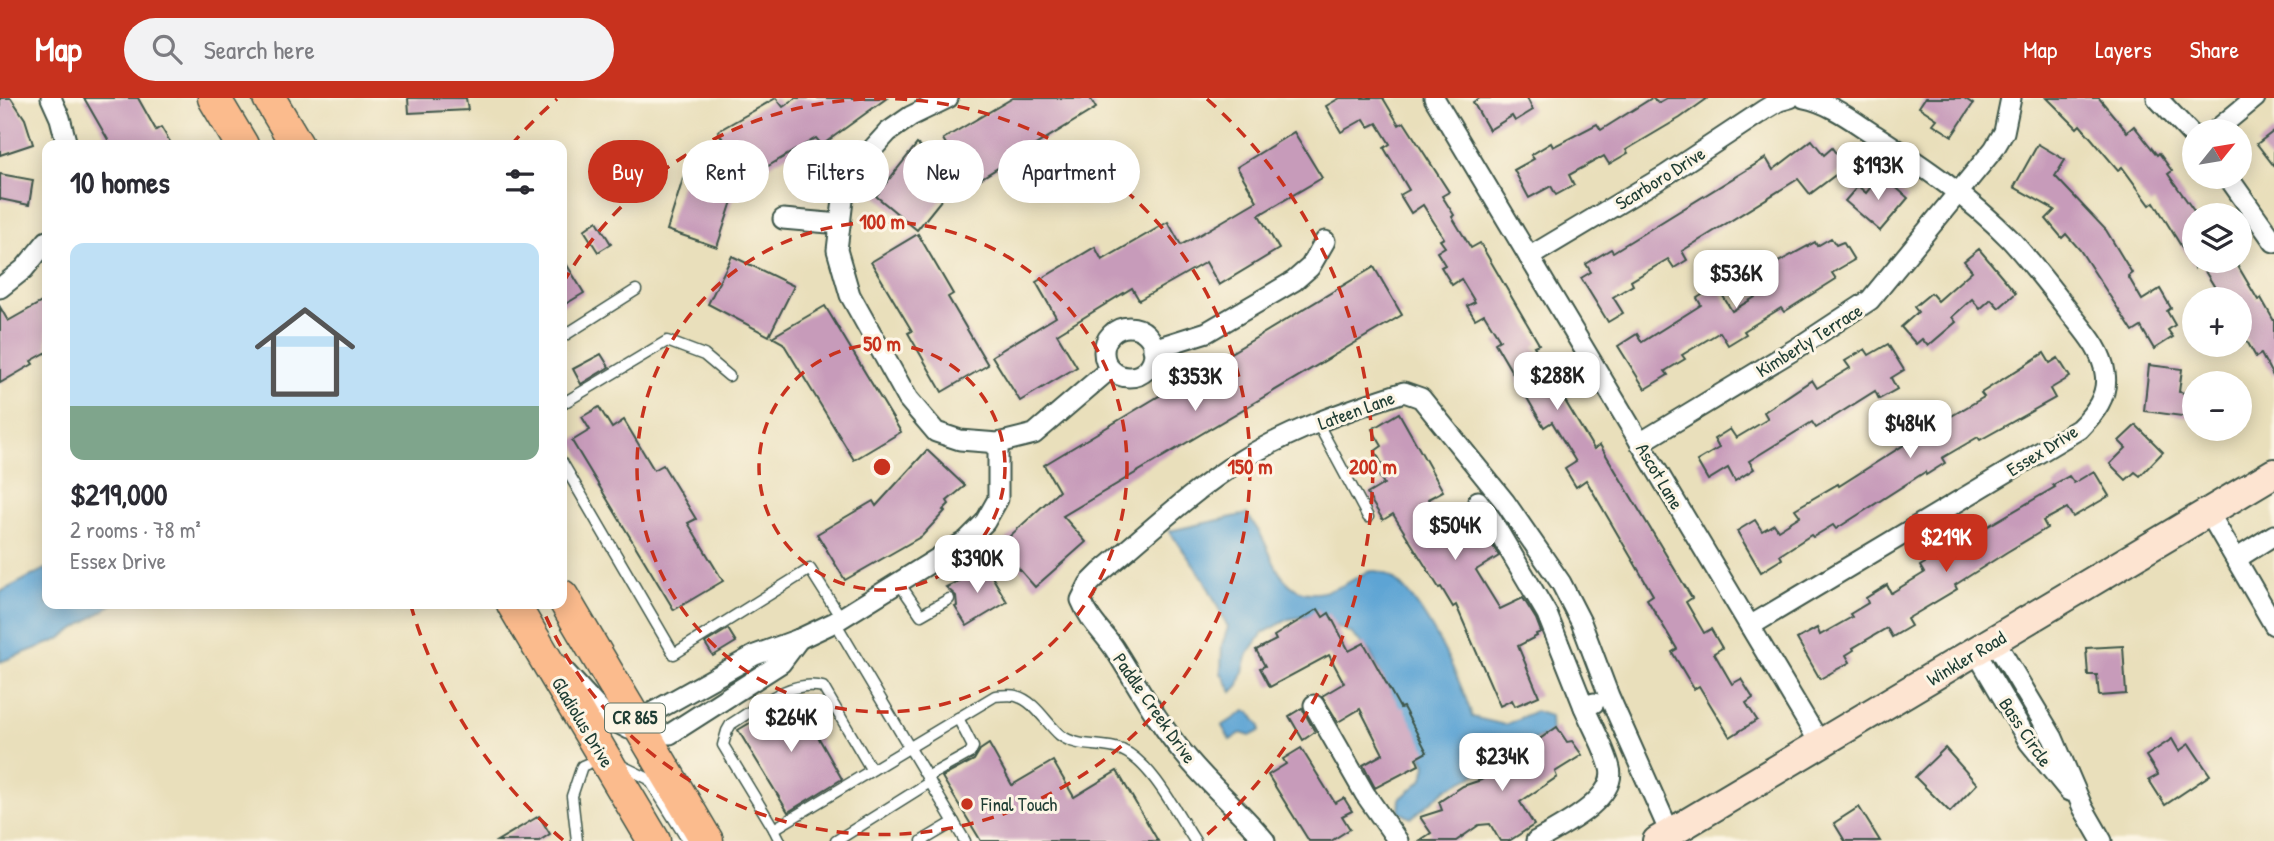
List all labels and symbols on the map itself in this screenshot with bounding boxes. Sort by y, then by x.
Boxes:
north arrow [2182,119,2252,189]
street label: Scarboro Drive [1610,140,1710,216]
pin: $193K [1829,142,1927,202]
text: 100 m [859,207,905,236]
pin: $536K [1687,250,1785,310]
street label: Kimberly Terrace [1751,297,1867,383]
text: 50 m [863,329,901,358]
pin: $288K [1508,352,1606,412]
pin: $353K [1146,354,1244,413]
street label: Lateen Lane [1314,384,1398,436]
pin: $484K [1861,400,1959,460]
street label: Essex Drive [2002,418,2083,482]
street label: Ascot Lane [1630,438,1690,514]
text: 150 m [1227,452,1273,481]
text: 200 m [1349,452,1397,481]
centre of rings [870,455,894,479]
pin: $504K [1406,503,1504,562]
pin: $219K [1897,514,1995,574]
pin: $390K [928,536,1026,595]
street label: Winkler Road [1922,624,2011,692]
street label: Paddle Creek Drive [1107,648,1203,769]
street label: Gladiolus Drive [546,672,620,772]
street label: Bass Circle [1993,692,2059,772]
pin: $264K [742,694,840,754]
road number: CR 865 [605,704,665,732]
pin: $234K [1453,734,1551,793]
place label: Final Touch [980,791,1057,817]
marker: Final Touch [959,796,975,812]

